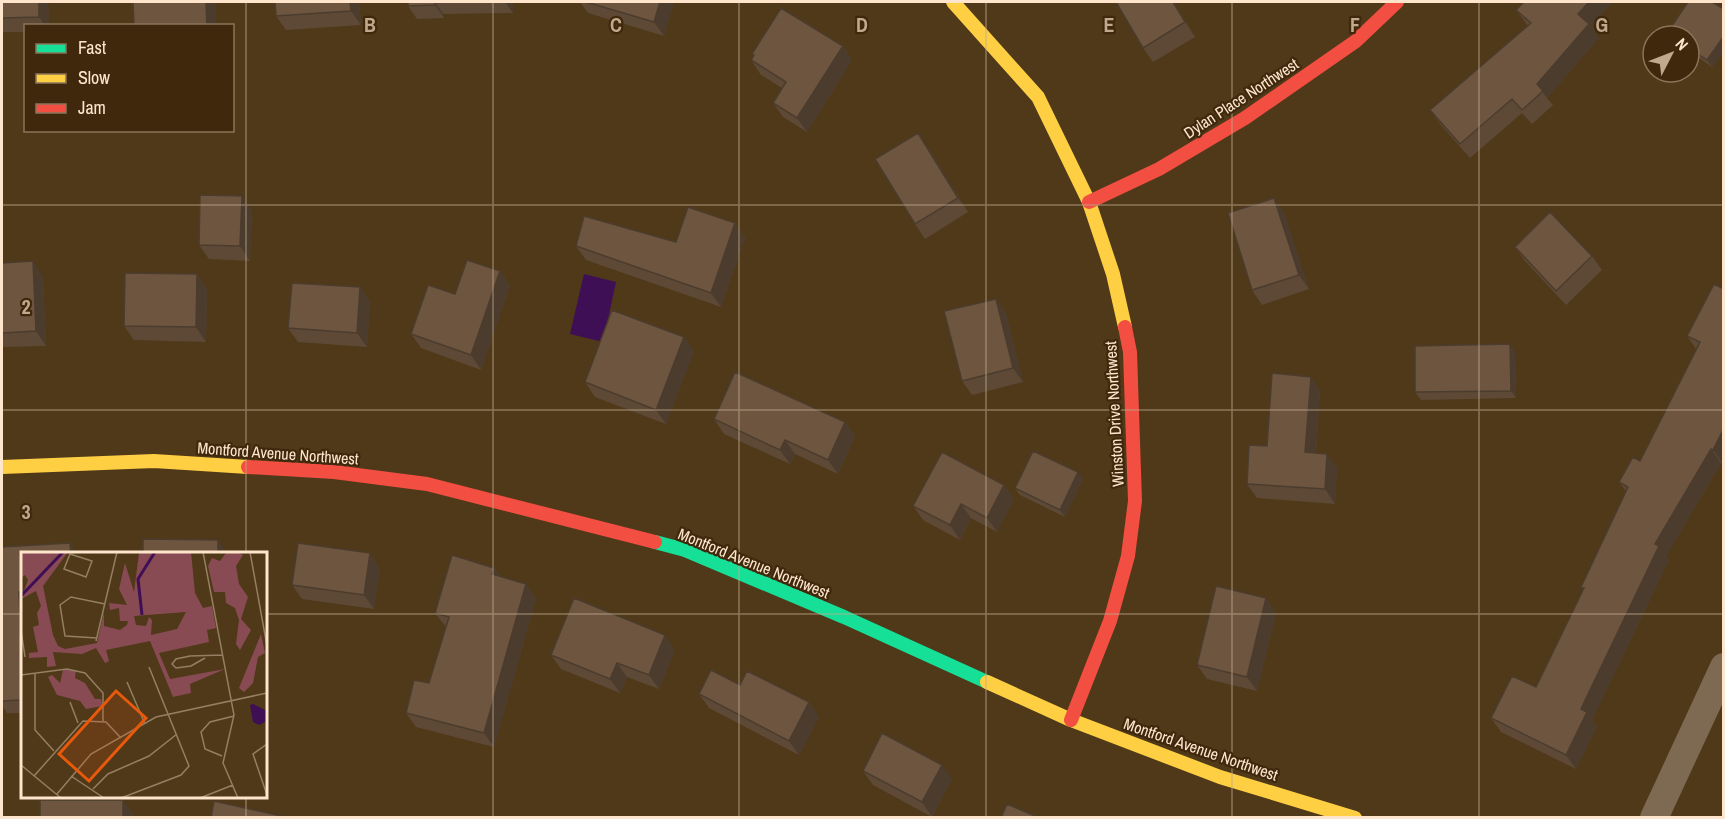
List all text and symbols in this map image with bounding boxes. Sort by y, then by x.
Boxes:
text: B [364,11,376,38]
text: C [610,11,622,38]
text: D [856,11,868,38]
text: E [1104,11,1115,38]
text: F [1350,11,1360,38]
text: G [1596,11,1608,38]
legend [24,24,234,132]
north arrow [1641,24,1701,84]
text: N [1671,33,1693,55]
text: Fast [78,35,106,60]
street label: Dylan Place Northwest [1179,52,1303,143]
text: Slow [78,65,110,90]
text: Jam [78,95,106,120]
text: 2 [21,293,31,320]
street label: Winston Drive Northwest [1099,340,1129,487]
street label: Montford Avenue Northwest [197,436,360,470]
text: 3 [21,498,31,525]
street label: Montford Avenue Northwest [675,523,833,604]
inset map [21,552,267,798]
street label: Montford Avenue Northwest [1121,712,1281,786]

